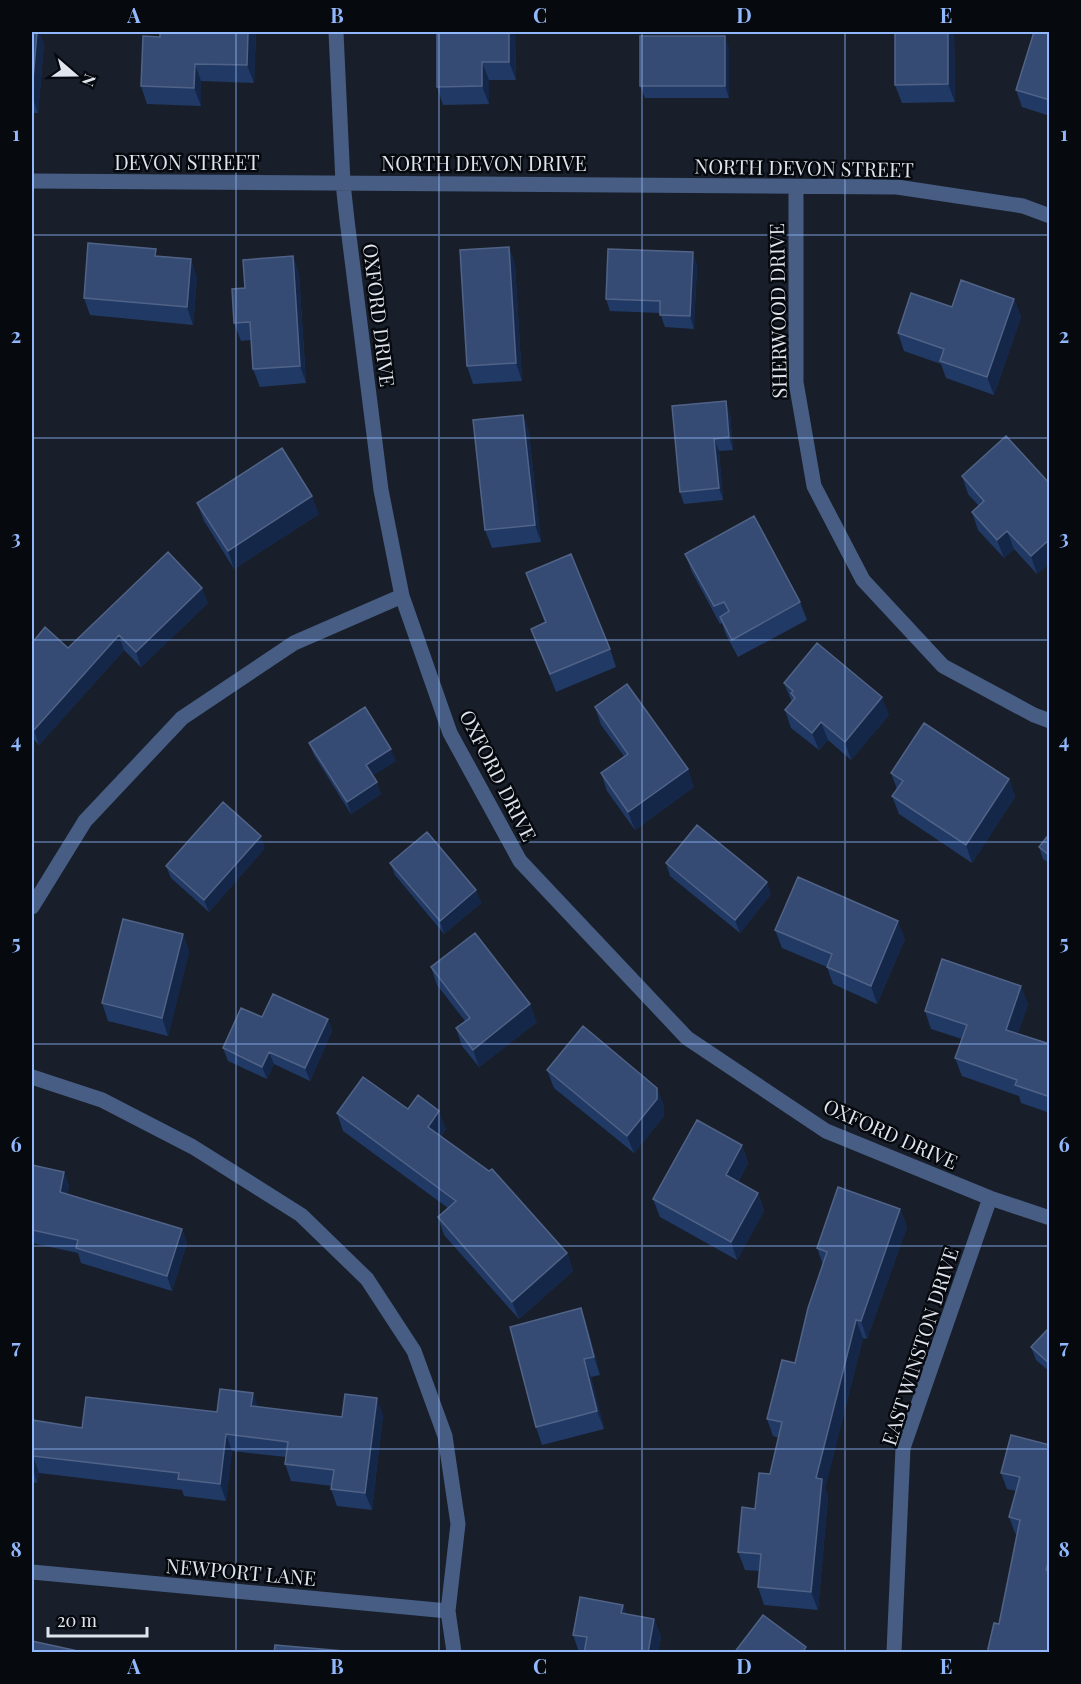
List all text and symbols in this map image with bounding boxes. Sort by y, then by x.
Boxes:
text: A [126,1,141,28]
text: B [330,1,344,28]
text: C [533,1,547,28]
text: D [736,1,752,28]
text: E [940,1,952,28]
north arrow [45,45,105,105]
text: N [78,71,101,90]
text: 1 [12,119,20,146]
text: 1 [1060,119,1068,146]
street label: DEVON STREET [114,148,260,175]
street label: NORTH DEVON DRIVE [381,149,587,176]
street label: NORTH DEVON STREET [694,152,914,182]
street label: SHERWOOD DRIVE [762,223,792,399]
street label: OXFORD DRIVE [358,242,402,388]
text: 2 [11,321,21,348]
text: 2 [1059,321,1069,348]
text: 3 [11,523,21,550]
text: 3 [1059,523,1069,550]
street label: OXFORD DRIVE [454,705,544,845]
text: 4 [11,726,21,753]
text: 4 [1059,726,1069,753]
text: 5 [11,928,21,955]
text: 5 [1059,928,1069,955]
street label: OXFORD DRIVE [820,1091,962,1175]
text: 6 [10,1130,22,1157]
text: 6 [1058,1130,1070,1157]
street label: EAST WINSTON DRIVE [874,1244,964,1448]
text: 7 [11,1332,21,1359]
text: 7 [1059,1332,1069,1359]
text: 8 [10,1535,22,1562]
text: 8 [1058,1535,1070,1562]
street label: NEWPORT LANE [165,1551,317,1591]
scale bar [48,1600,147,1638]
text: 20 m [57,1608,97,1632]
text: A [126,1652,141,1679]
text: B [330,1652,344,1679]
text: C [533,1652,547,1679]
text: D [736,1652,752,1679]
text: E [940,1652,952,1679]

